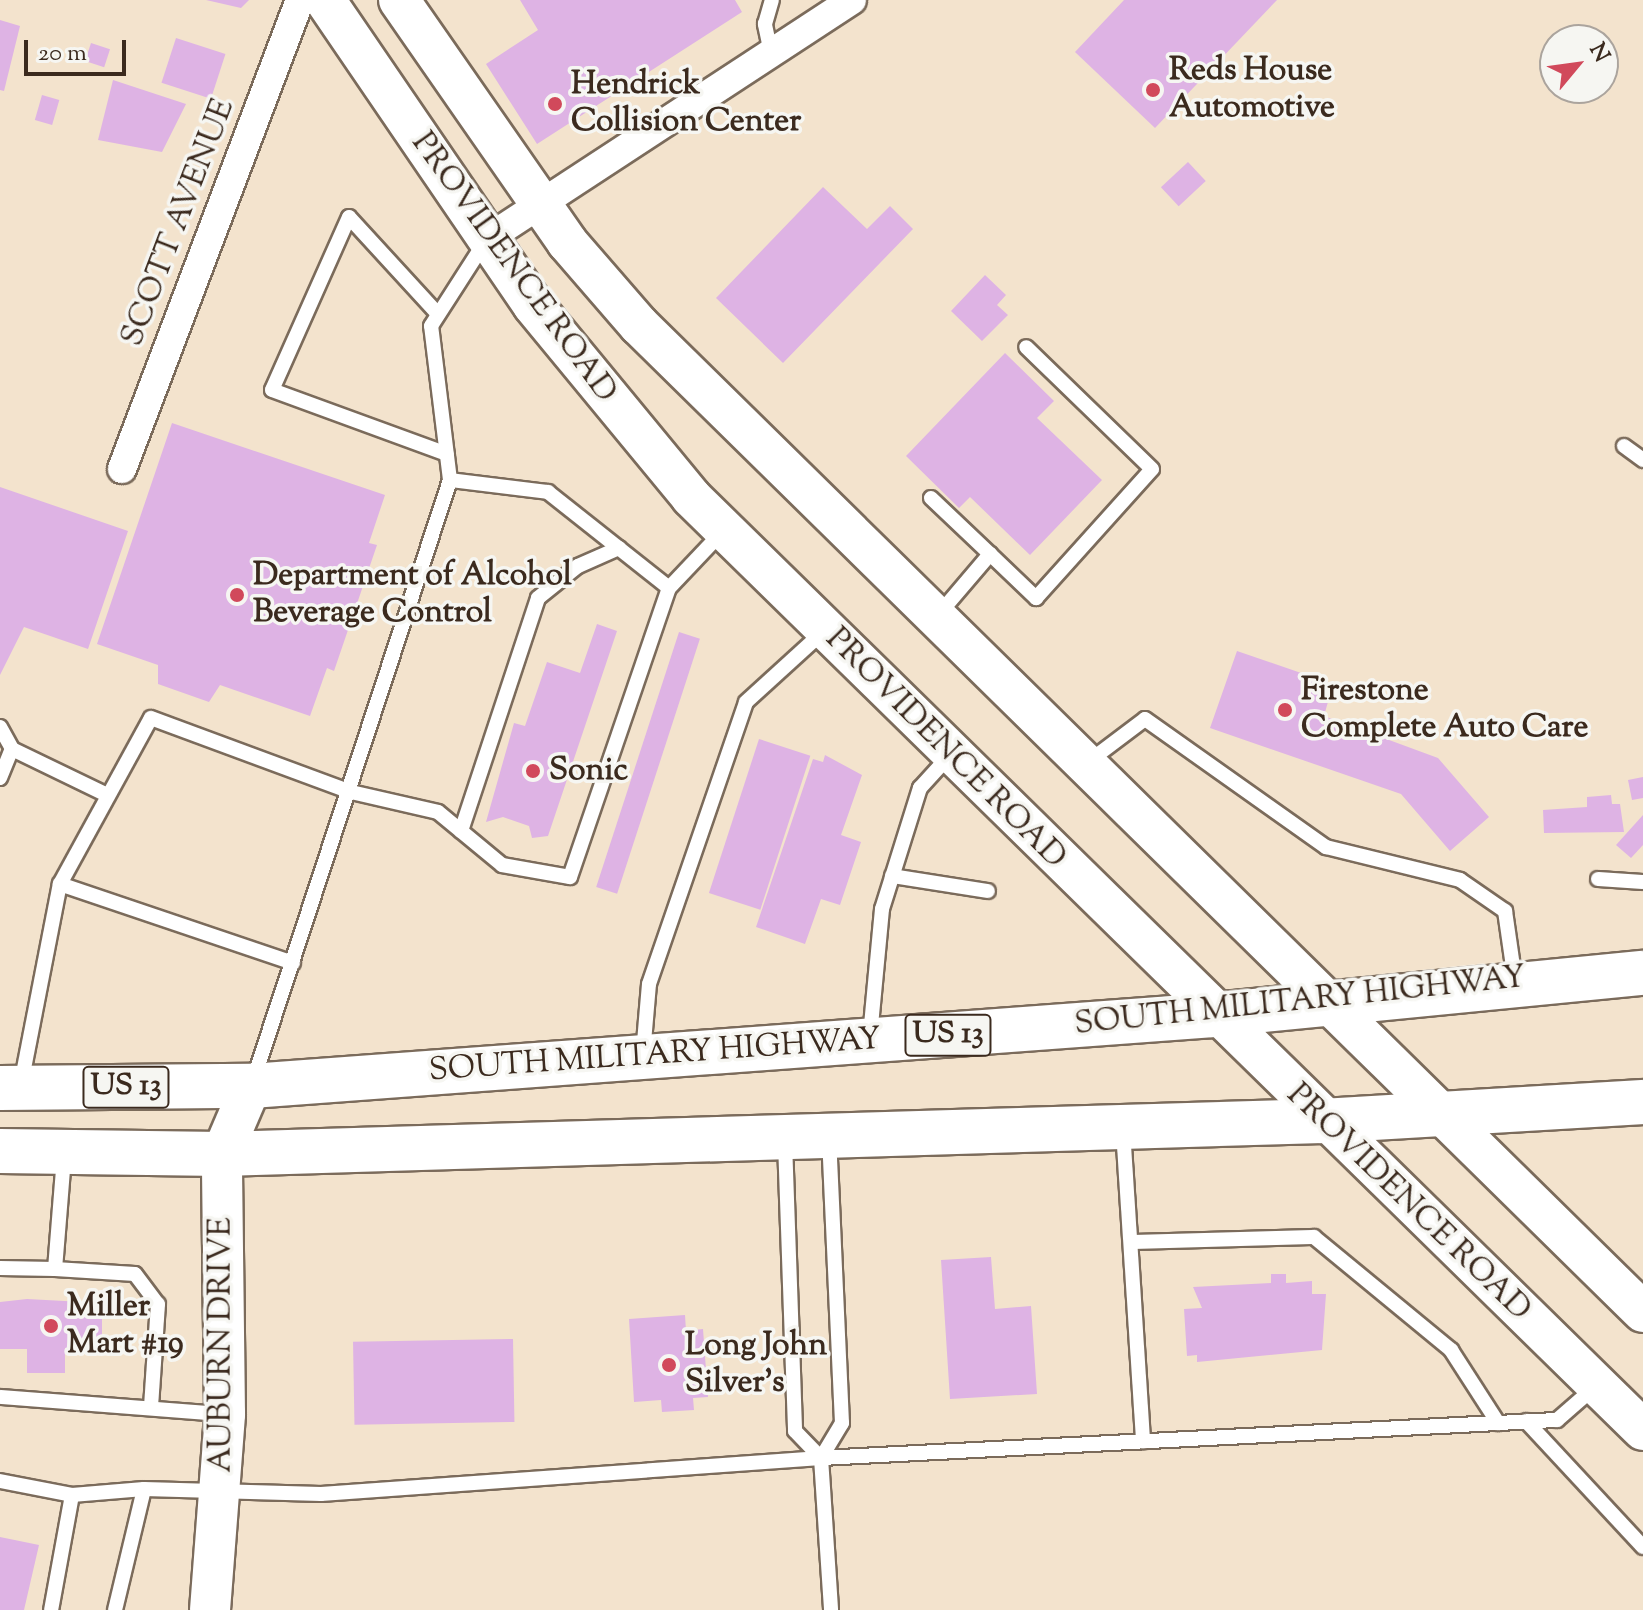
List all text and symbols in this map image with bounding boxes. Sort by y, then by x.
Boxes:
scale bar [28,24,130,74]
north arrow [1539,24,1619,104]
text: 20 m [38,37,87,71]
text: N [1580,38,1616,69]
place label: Reds House Automotive [1169,53,1335,128]
place label: Hendrick Collision Center [571,67,801,142]
marker: Reds House Automotive [1144,81,1162,99]
street label: SCOTT AVENUE [114,94,244,352]
marker: Hendrick Collision Center [546,95,564,113]
street label: PROVIDENCE ROAD [402,126,624,410]
place label: Department of Alcohol Beverage Control [253,558,572,633]
marker: Department of Alcohol Beverage Control [228,586,246,604]
street label: PROVIDENCE ROAD [817,621,1073,877]
place label: Firestone Complete Auto Care [1301,673,1588,748]
marker: Firestone Complete Auto Care [1276,701,1294,719]
place label: Sonic [549,752,628,790]
marker: Sonic [524,762,542,780]
street label: SOUTH MILITARY HIGHWAY [1073,959,1527,1045]
road number: US 13 [904,1009,992,1061]
street label: SOUTH MILITARY HIGHWAY [428,1021,882,1091]
road number: US 13 [82,1061,170,1113]
street label: PROVIDENCE ROAD [1278,1077,1538,1329]
street label: AUBURN DRIVE [203,1217,241,1473]
place label: Miller Mart #19 [67,1289,184,1364]
marker: Miller Mart #19 [42,1317,60,1335]
place label: Long John Silver's [685,1328,827,1403]
marker: Long John Silver's [660,1356,678,1374]

